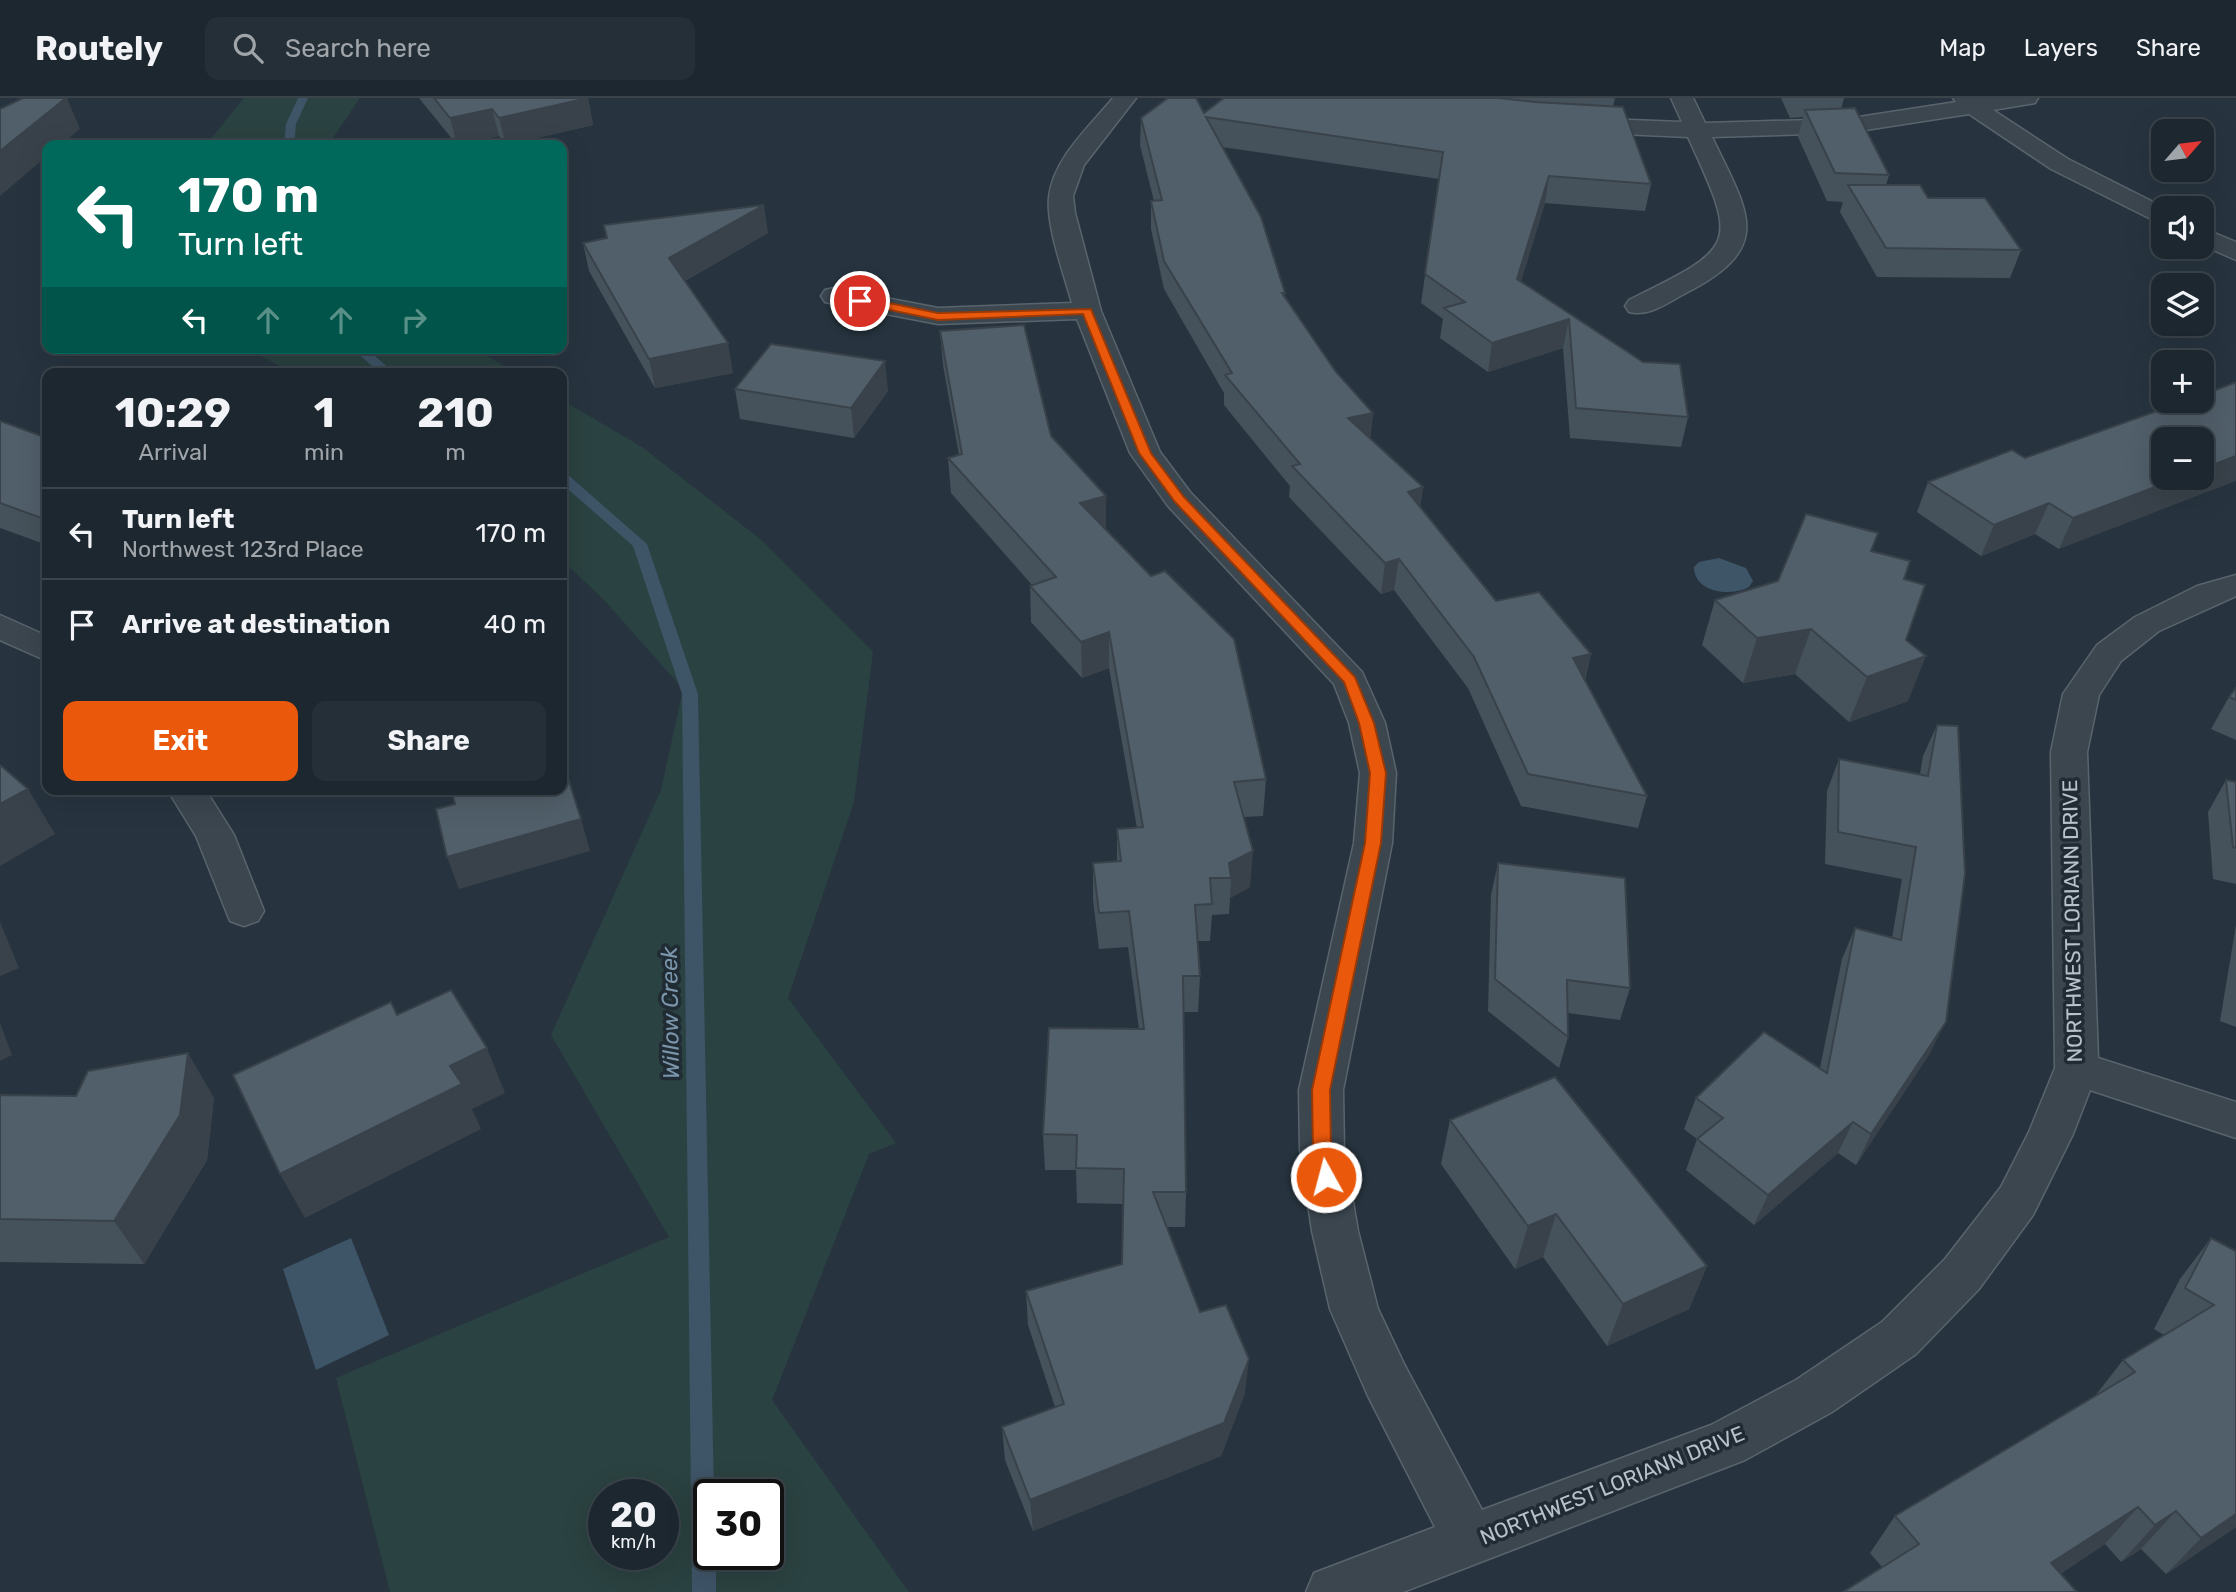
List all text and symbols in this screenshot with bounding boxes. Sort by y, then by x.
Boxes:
search box [205,17,695,80]
text: Routely [35,29,163,68]
icon: search [229,29,267,67]
text: Search here [285,33,431,64]
text: Map [1939,34,1986,62]
text: Layers [2024,34,2098,62]
text: Share [2136,34,2201,62]
north arrow [2151,119,2214,182]
map controls [2151,119,2214,490]
text: 170 m [178,166,319,224]
icon: left [63,168,154,259]
button: sound [2151,196,2214,259]
text: Turn left [178,225,303,263]
pin [830,271,890,331]
button: layers [2151,273,2214,336]
icon: arrive [841,282,879,320]
icon: left [176,301,214,339]
icon: ahead [249,301,287,339]
icon: ahead [322,301,360,339]
icon: right [395,301,433,339]
button: + [2151,350,2214,413]
text: 10:29 [115,388,231,438]
text: 1 [314,388,335,438]
text: 210 [417,388,494,438]
button: − [2151,427,2214,490]
text: Arrival [139,438,208,466]
text: min [304,438,344,466]
text: m [445,438,466,466]
text: Turn left [122,504,234,535]
icon: left [63,515,101,553]
text: 170 m [476,518,546,549]
text: Northwest 123rd Place [122,535,364,563]
icon: arrive [63,606,101,644]
text: Arrive at destination [122,609,390,640]
text: 40 m [484,609,546,640]
button: Exit [63,701,298,781]
button: Share [312,701,546,781]
street label: NORTHWEST LORIANN DRIVE [2057,779,2087,1063]
water label: Willow Creek [655,945,685,1080]
position arrow [1289,1140,1363,1214]
street label: NORTHWEST LORIANN DRIVE [1476,1420,1748,1550]
speed limit sign: 30 [693,1479,784,1570]
text: 20 [610,1494,657,1536]
text: km/h [611,1531,656,1553]

